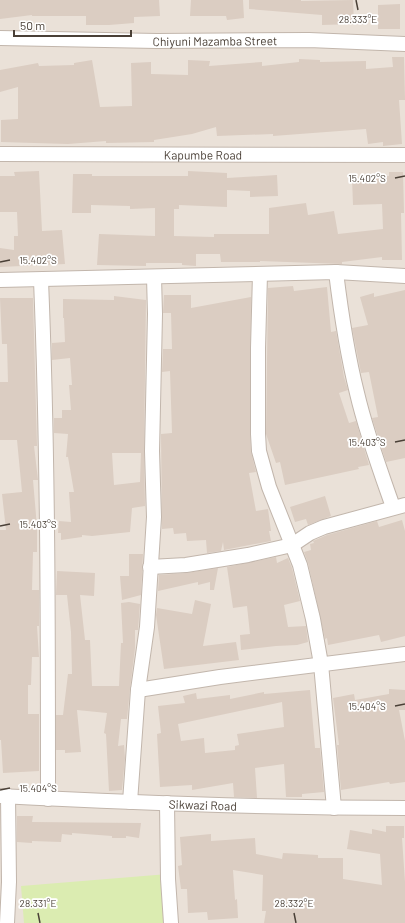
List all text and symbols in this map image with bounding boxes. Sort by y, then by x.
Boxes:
scale bar [14,12,131,38]
text: 28.333°E [339,13,377,25]
text: 50 m [20,18,45,32]
street label: Chiyuni Mazamba Street [152,33,277,48]
street label: Kapumbe Road [164,147,242,162]
text: 15.402°S [348,172,386,184]
text: 15.402°S [19,254,57,266]
text: 15.403°S [348,436,386,448]
text: 15.403°S [19,518,57,530]
text: 15.404°S [348,700,386,712]
text: 15.404°S [19,782,57,794]
street label: Sikwazi Road [169,796,237,813]
text: 28.331°E [20,897,56,909]
text: 28.332°E [275,897,313,909]

